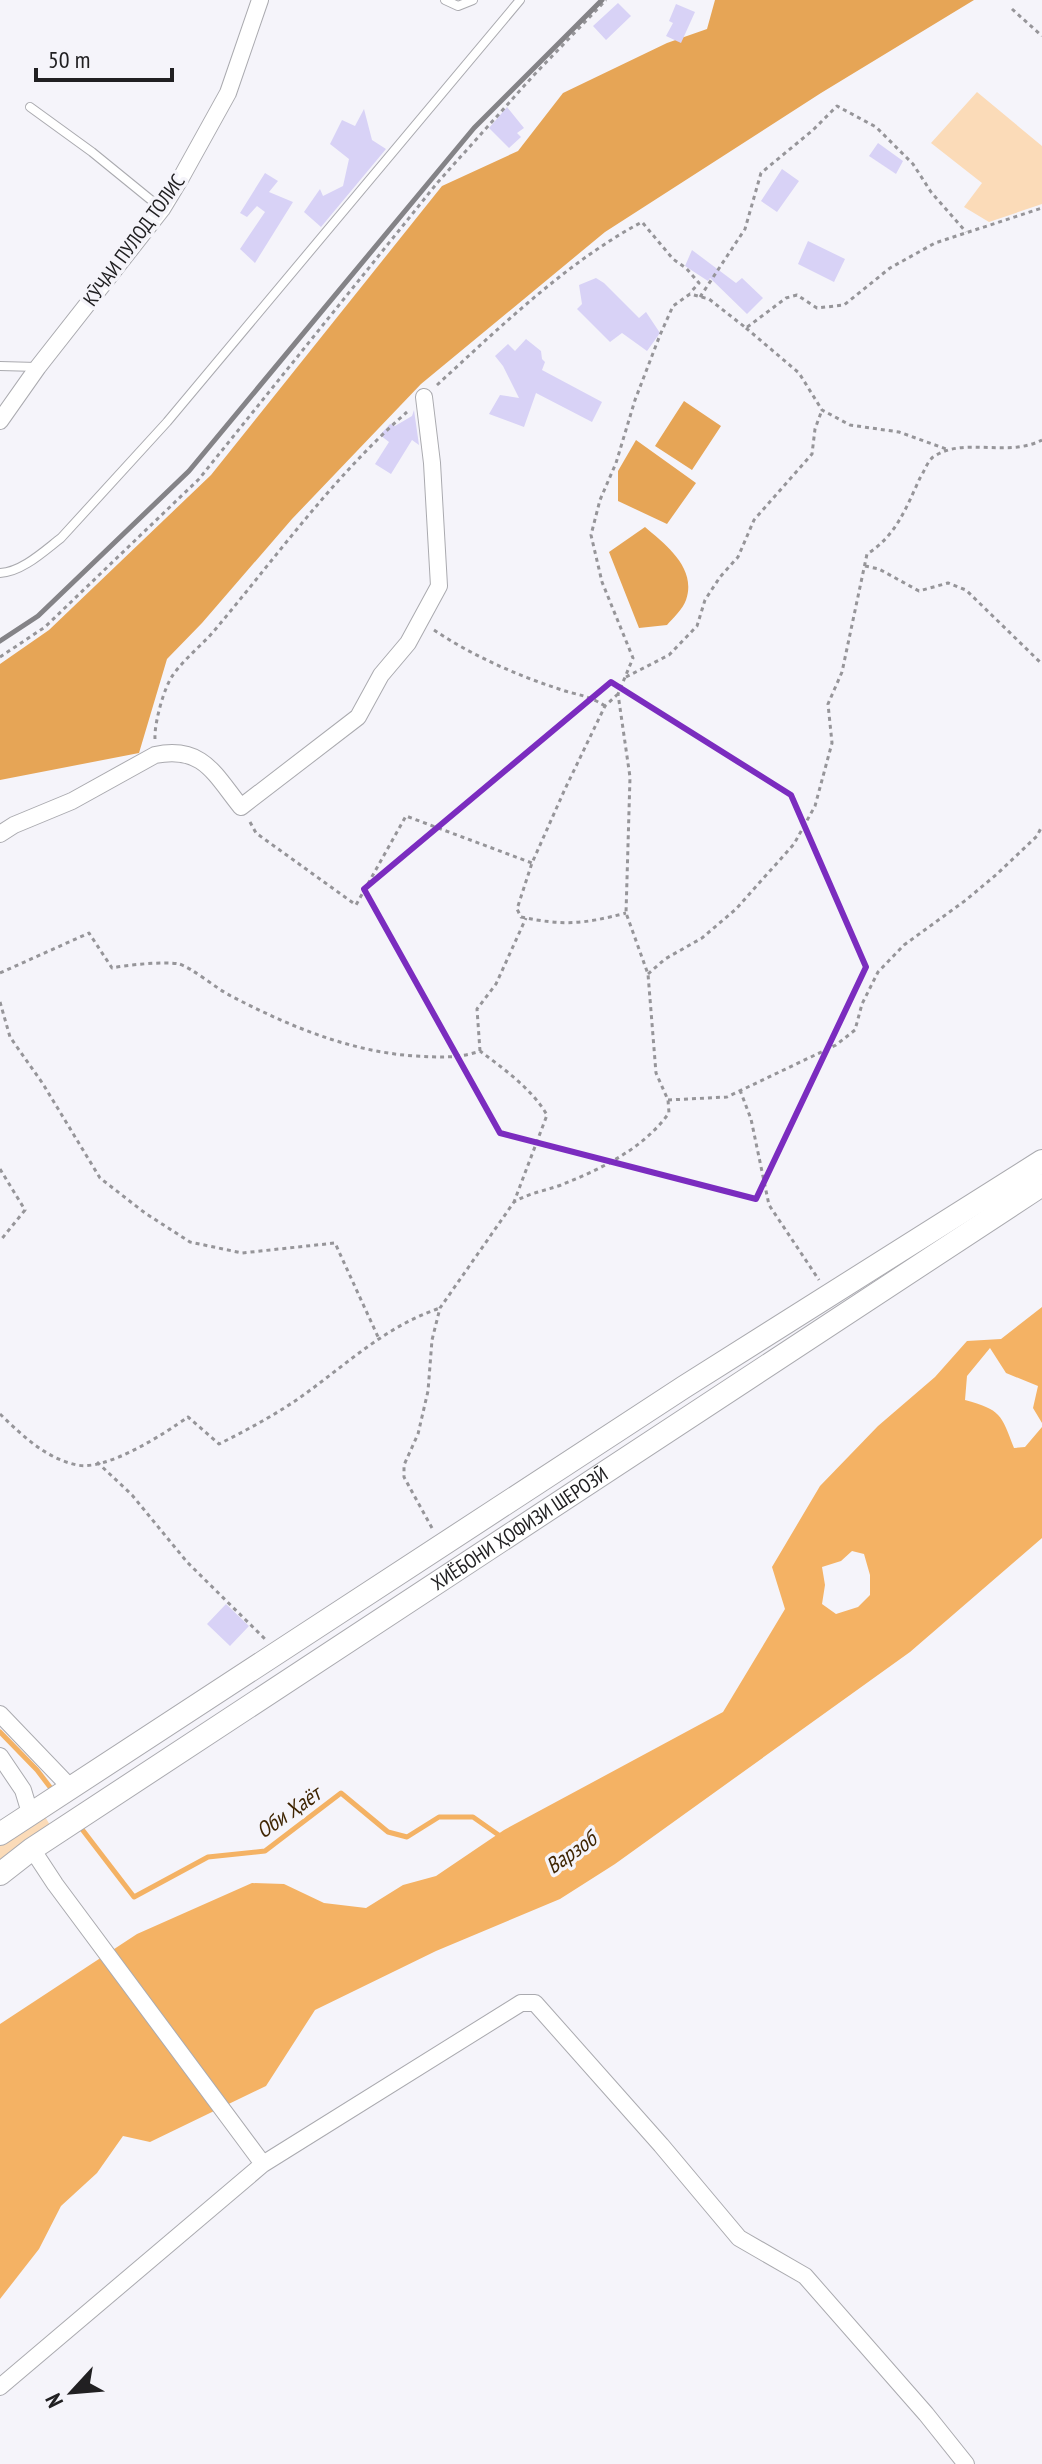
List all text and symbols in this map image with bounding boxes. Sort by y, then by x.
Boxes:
scale bar [36,32,172,82]
text: 50 m [48,44,90,75]
street label: КӮЧАИ ПУЛОД ТОЛИС [77,169,191,311]
street label: ХИЁБОНИ ҲОФИЗИ ШЕРОЗӢ [426,1461,613,1596]
water label: Оби Ҳаёт [250,1778,328,1844]
water label: Варзоб [540,1823,604,1879]
north arrow [32,2352,112,2432]
text: N [39,2389,69,2412]

